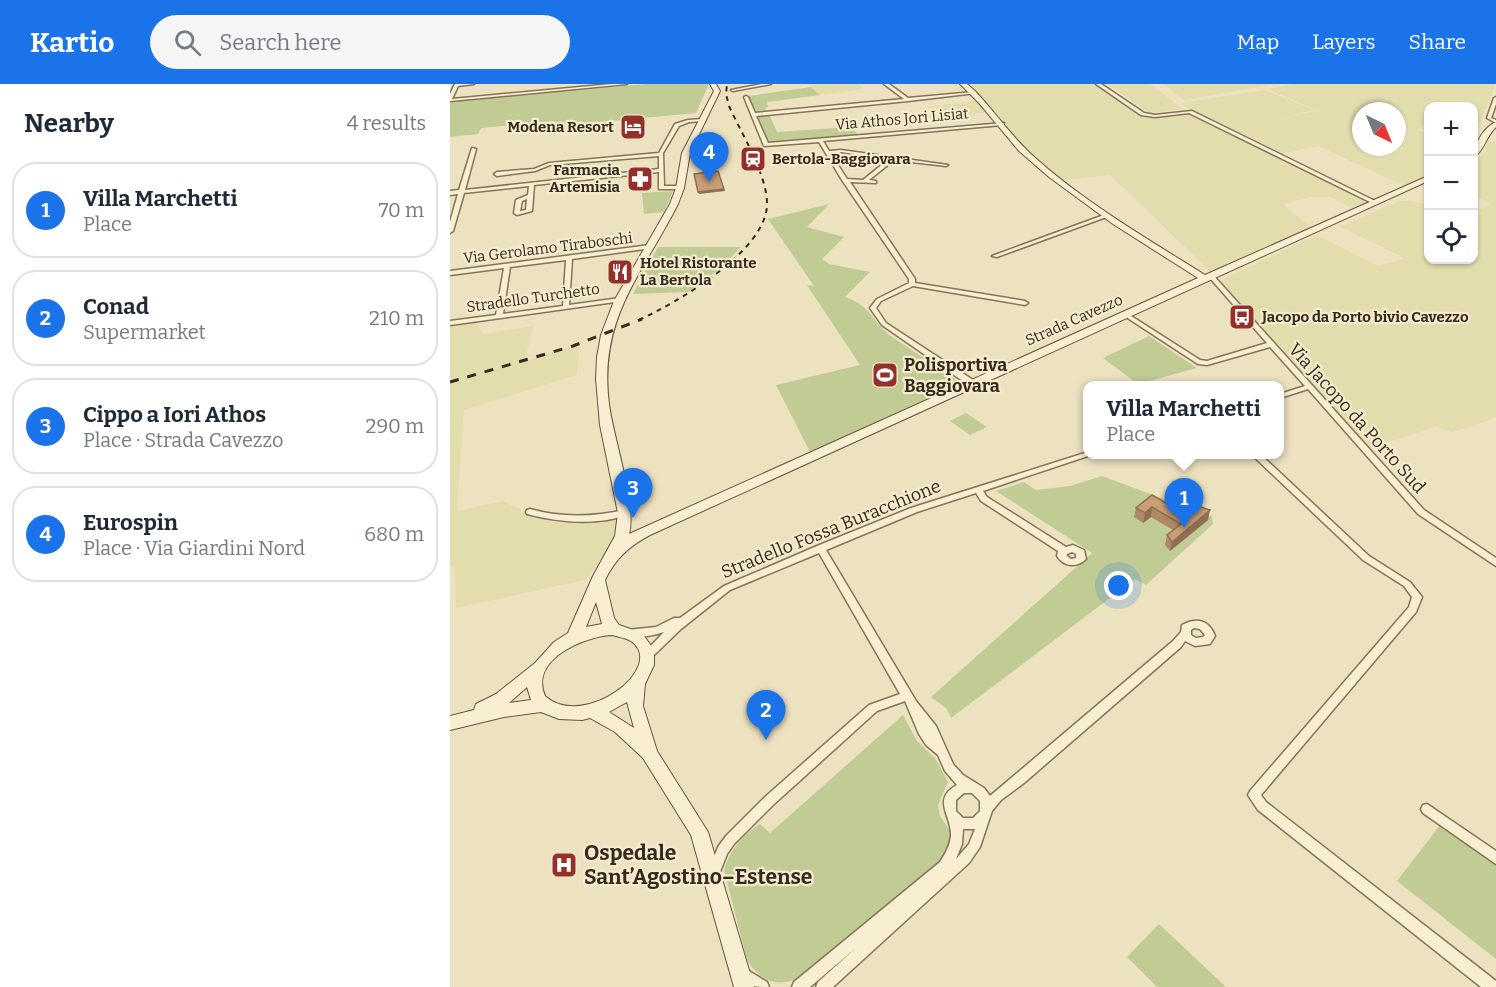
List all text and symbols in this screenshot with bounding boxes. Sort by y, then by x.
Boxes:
search box [150,15,570,69]
text: Kartio [30,26,114,59]
icon: search [171,26,204,59]
text: Search here [219,29,341,56]
text: Map [1237,29,1279,55]
text: Layers [1312,29,1376,55]
text: Share [1409,29,1466,55]
north arrow [1352,102,1406,156]
map controls [1424,102,1478,264]
button: + [1424,102,1478,156]
street label: Via Athos Jori Lisiat [835,104,970,134]
text: Nearby [24,108,114,139]
text: 4 results [347,111,426,135]
hotel icon: Modena Resort [618,112,648,142]
place label: Modena Resort [507,118,614,136]
pin: 4 [690,132,728,182]
station icon: Bertola-Baggiovara [738,144,768,174]
place label: Bertola-Baggiovara [772,150,911,168]
button: − [1424,156,1478,210]
place label: Farmacia Artemisia [549,161,621,196]
pharmacy icon: Farmacia Artemisia [625,164,655,194]
text: Villa Marchetti [83,185,237,212]
text: 1 [41,198,50,222]
text: 70 m [378,198,424,222]
button: locate [1424,210,1478,264]
text: Place [83,212,132,236]
street label: Via Gerolamo Tiraboschi [462,229,634,267]
place label: Hotel Ristorante La Bertola [640,254,757,289]
restaurant icon: Hotel Ristorante La Bertola [605,257,635,287]
street label: Stradello Turchetto [465,280,601,316]
street label: Strada Cavezzo [1023,291,1125,349]
text: Conad [83,293,149,320]
bus stop icon: Jacopo da Porto bivio Cavezzo [1227,302,1257,332]
text: 2 [40,306,51,330]
text: 210 m [369,306,424,330]
place label: Jacopo da Porto bivio Cavezzo [1261,308,1469,326]
text: Supermarket [83,320,206,344]
street label: Via Jacopo da Porto Sud [1284,338,1431,498]
place label: Polisportiva Baggiovara [904,354,1007,397]
sports icon: Polisportiva Baggiovara [870,360,900,390]
popup [1083,381,1284,459]
text: Villa Marchetti [1106,395,1261,422]
text: Cippo a Iori Athos [83,401,266,428]
text: 3 [40,414,51,438]
text: 290 m [366,414,424,438]
text: Place [1106,422,1155,446]
text: Place · Strada Cavezzo [83,428,284,452]
pin: 3 [614,468,652,518]
street label: Stradello Fossa Buracchione [718,475,944,583]
pin: 1 [1164,478,1204,528]
text: Eurospin [83,509,178,536]
text: 4 [39,522,52,546]
text: 680 m [364,522,424,546]
text: Place · Via Giardini Nord [83,536,305,560]
your location [1104,571,1133,600]
pin: 2 [746,690,786,740]
place label: Ospedale Sant’Agostino–Estense [584,840,812,890]
hospital icon: Ospedale Sant’Agostino–Estense [549,850,579,880]

